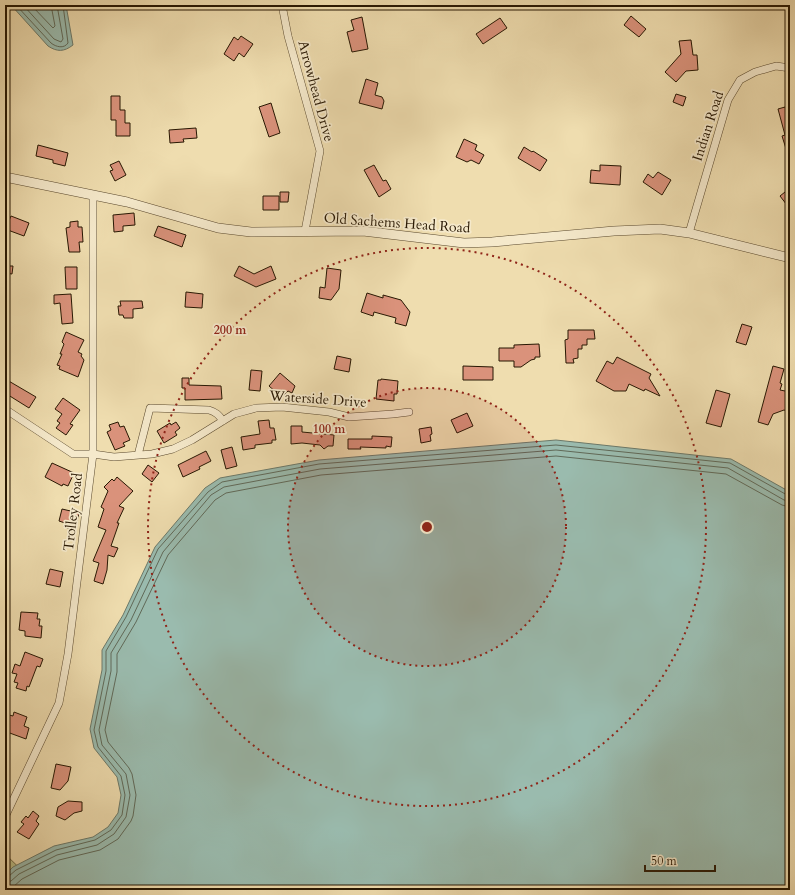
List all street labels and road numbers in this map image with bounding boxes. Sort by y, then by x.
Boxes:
street label: Arrowhead Drive [293,38,339,144]
street label: Indian Road [688,88,728,163]
street label: Old Sachems Head Road [323,208,471,238]
street label: Waterside Drive [268,386,367,412]
street label: Trolley Road [59,471,87,552]

